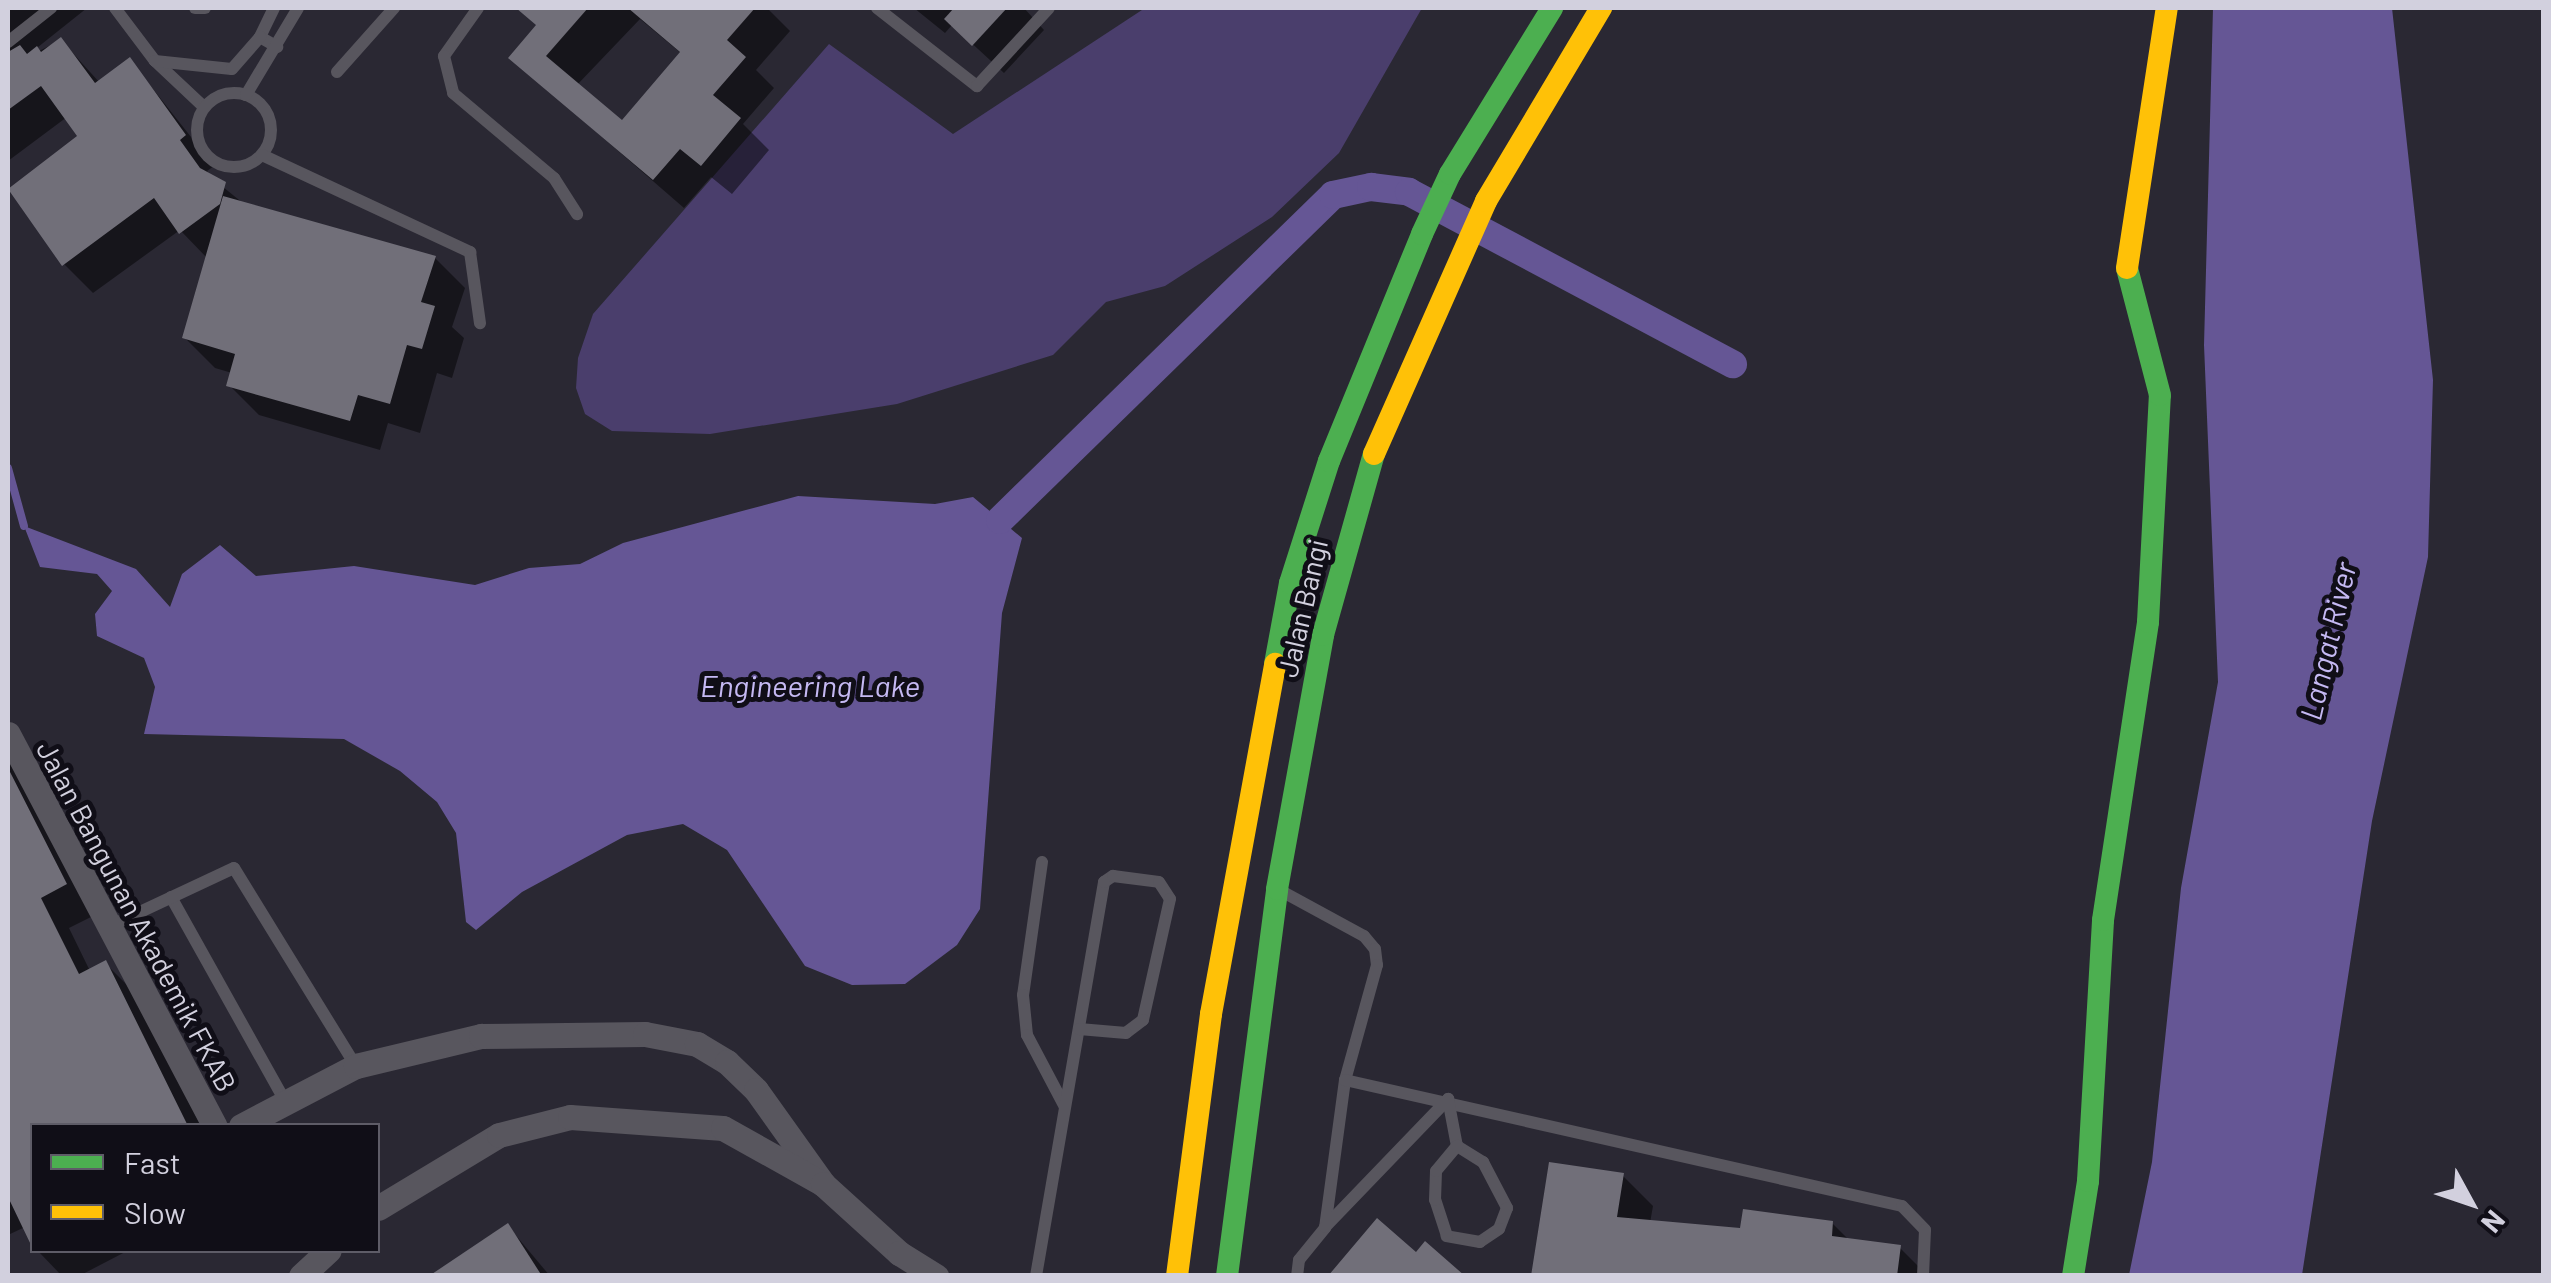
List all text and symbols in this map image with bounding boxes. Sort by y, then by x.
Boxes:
street label: Jalan Bangi [1270,536,1334,680]
water label: Langat River [2291,559,2363,723]
water label: Engineering Lake [700,667,920,703]
street label: Jalan Bangunan Akademik FKAB [30,735,244,1097]
legend [30,1123,380,1253]
text: Fast [124,1144,181,1180]
north arrow [2421,1153,2521,1253]
text: Slow [124,1194,186,1230]
text: N [2475,1204,2513,1240]

